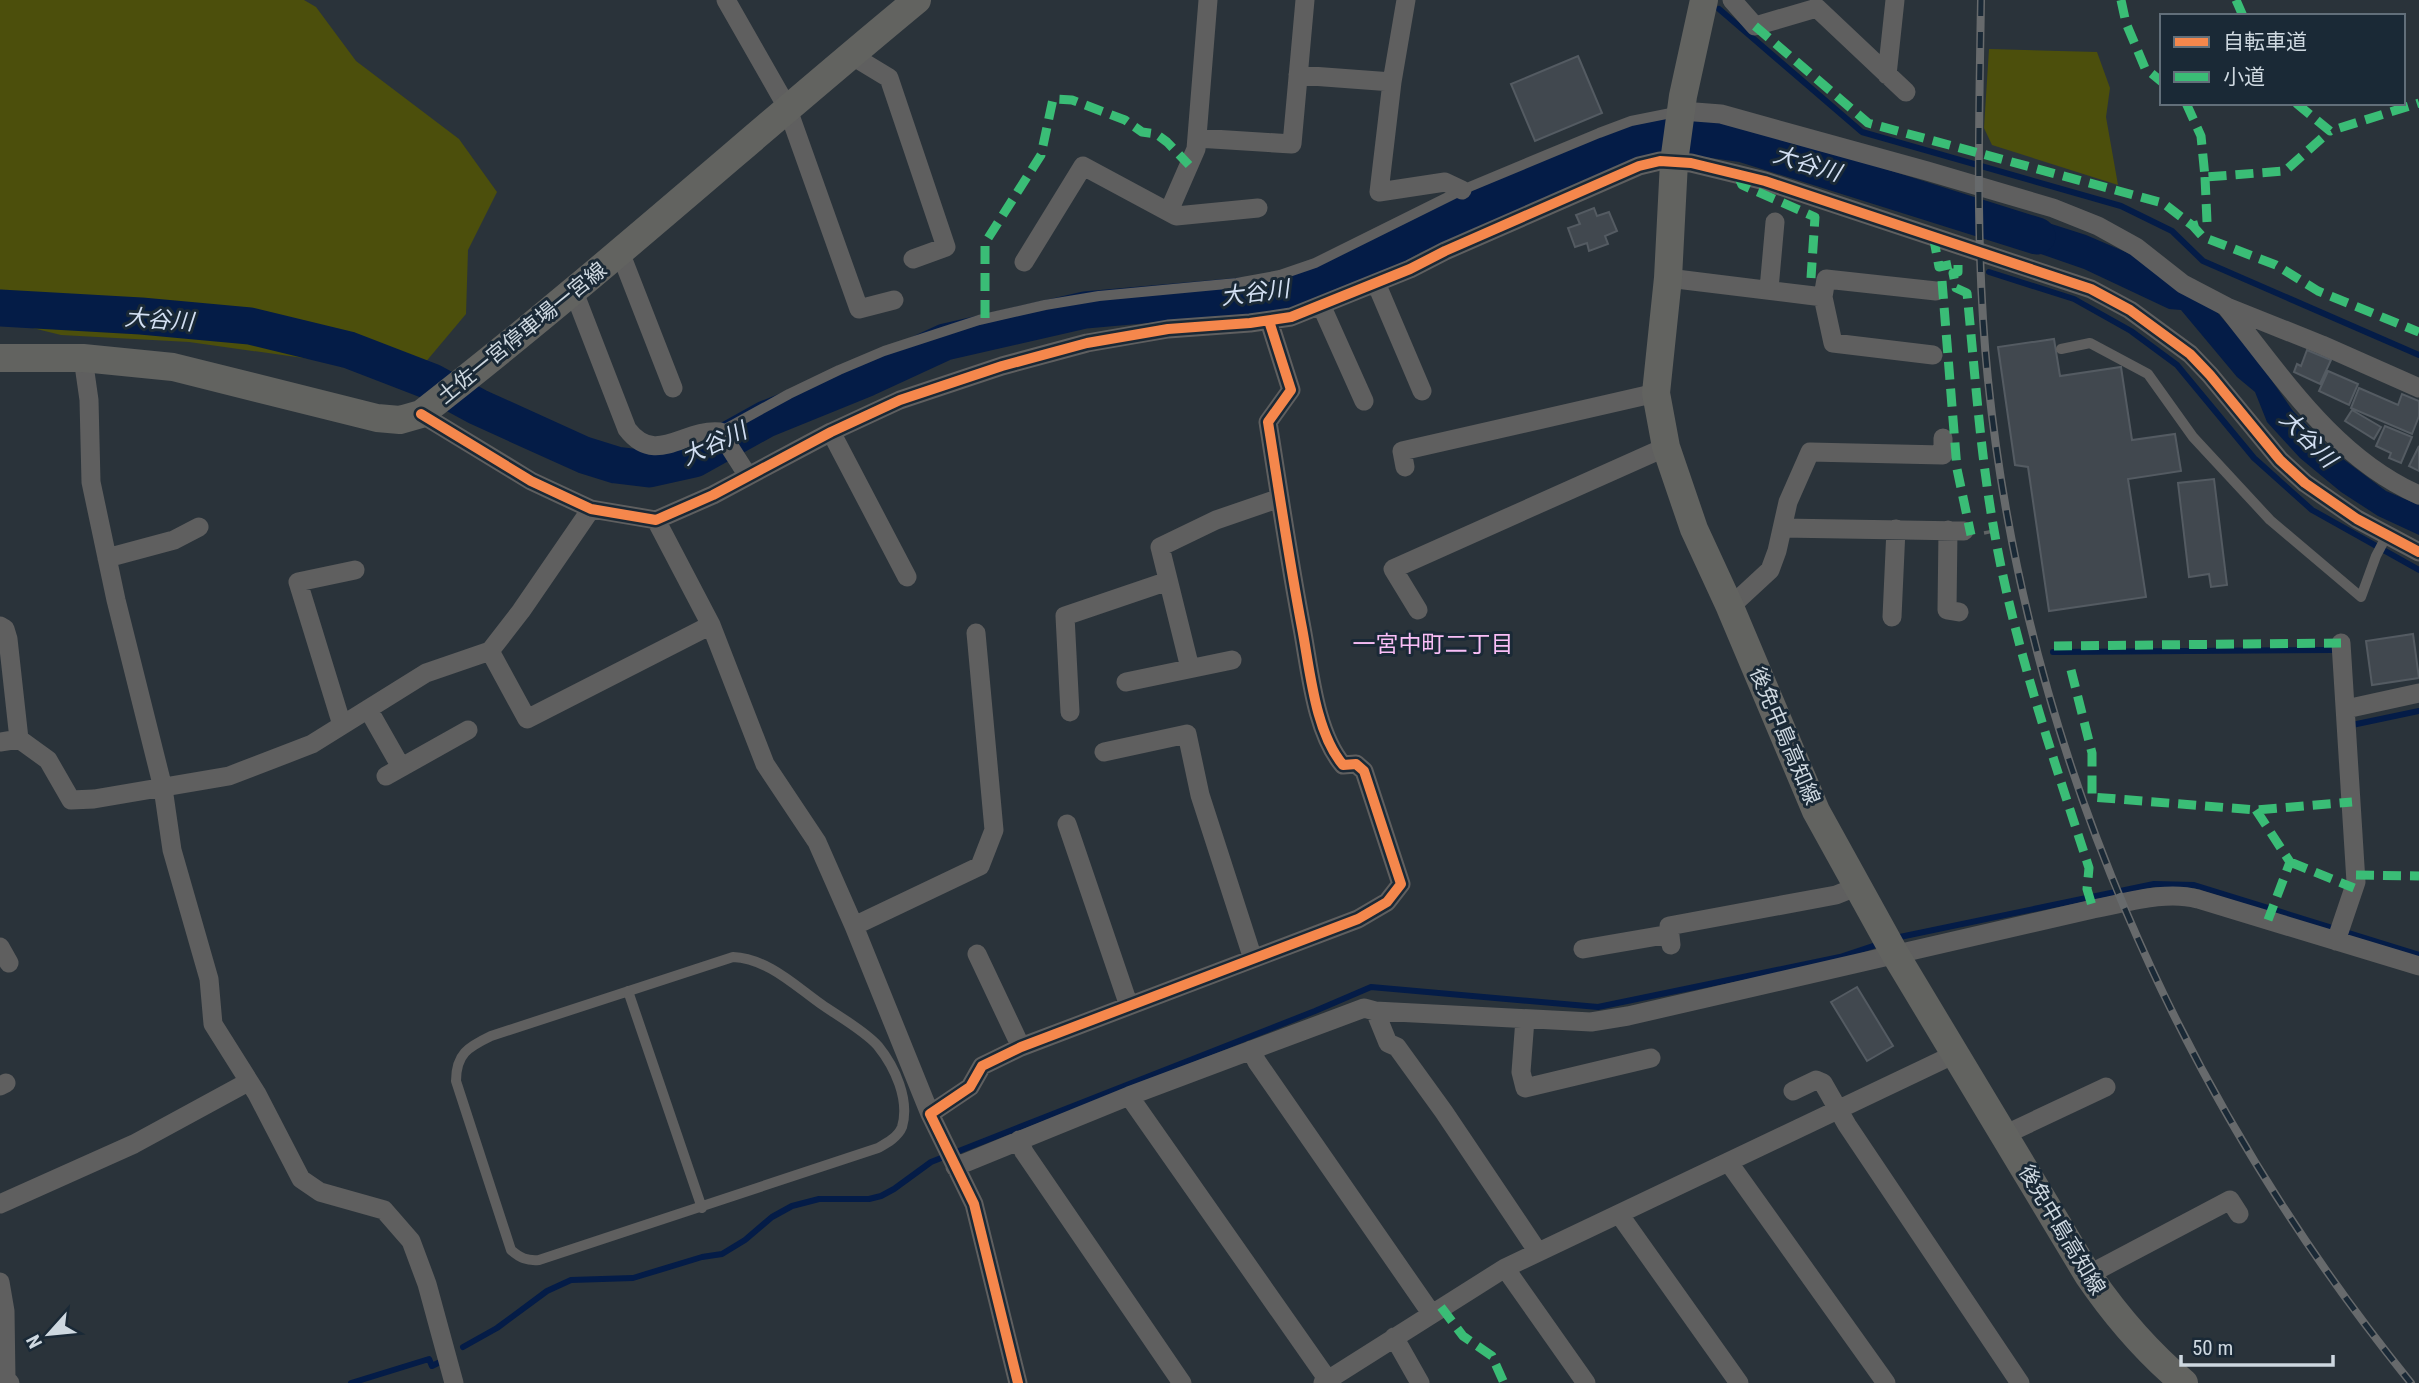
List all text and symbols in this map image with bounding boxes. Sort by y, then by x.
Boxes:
legend [2160,14,2405,105]
text: 自転車道 [2223,30,2307,54]
text: 小道 [2223,65,2265,89]
water label: 大谷川 [1770,141,1847,188]
street label: 土佐一宮停車場一宮線 [433,258,611,408]
water label: 大谷川 [1219,275,1294,311]
water label: 大谷川 [124,304,197,336]
water label: 大谷川 [2274,405,2344,475]
water label: 大谷川 [677,416,754,471]
district label: 一宮中町二丁目 [1353,631,1514,658]
street label: 後免中島高知線 [1745,664,1825,808]
street label: 後免中島高知線 [2014,1161,2110,1299]
north arrow [14,1299,84,1369]
scale bar [2181,1324,2333,1368]
text: N [21,1331,47,1352]
text: 50 m [2192,1336,2233,1360]

